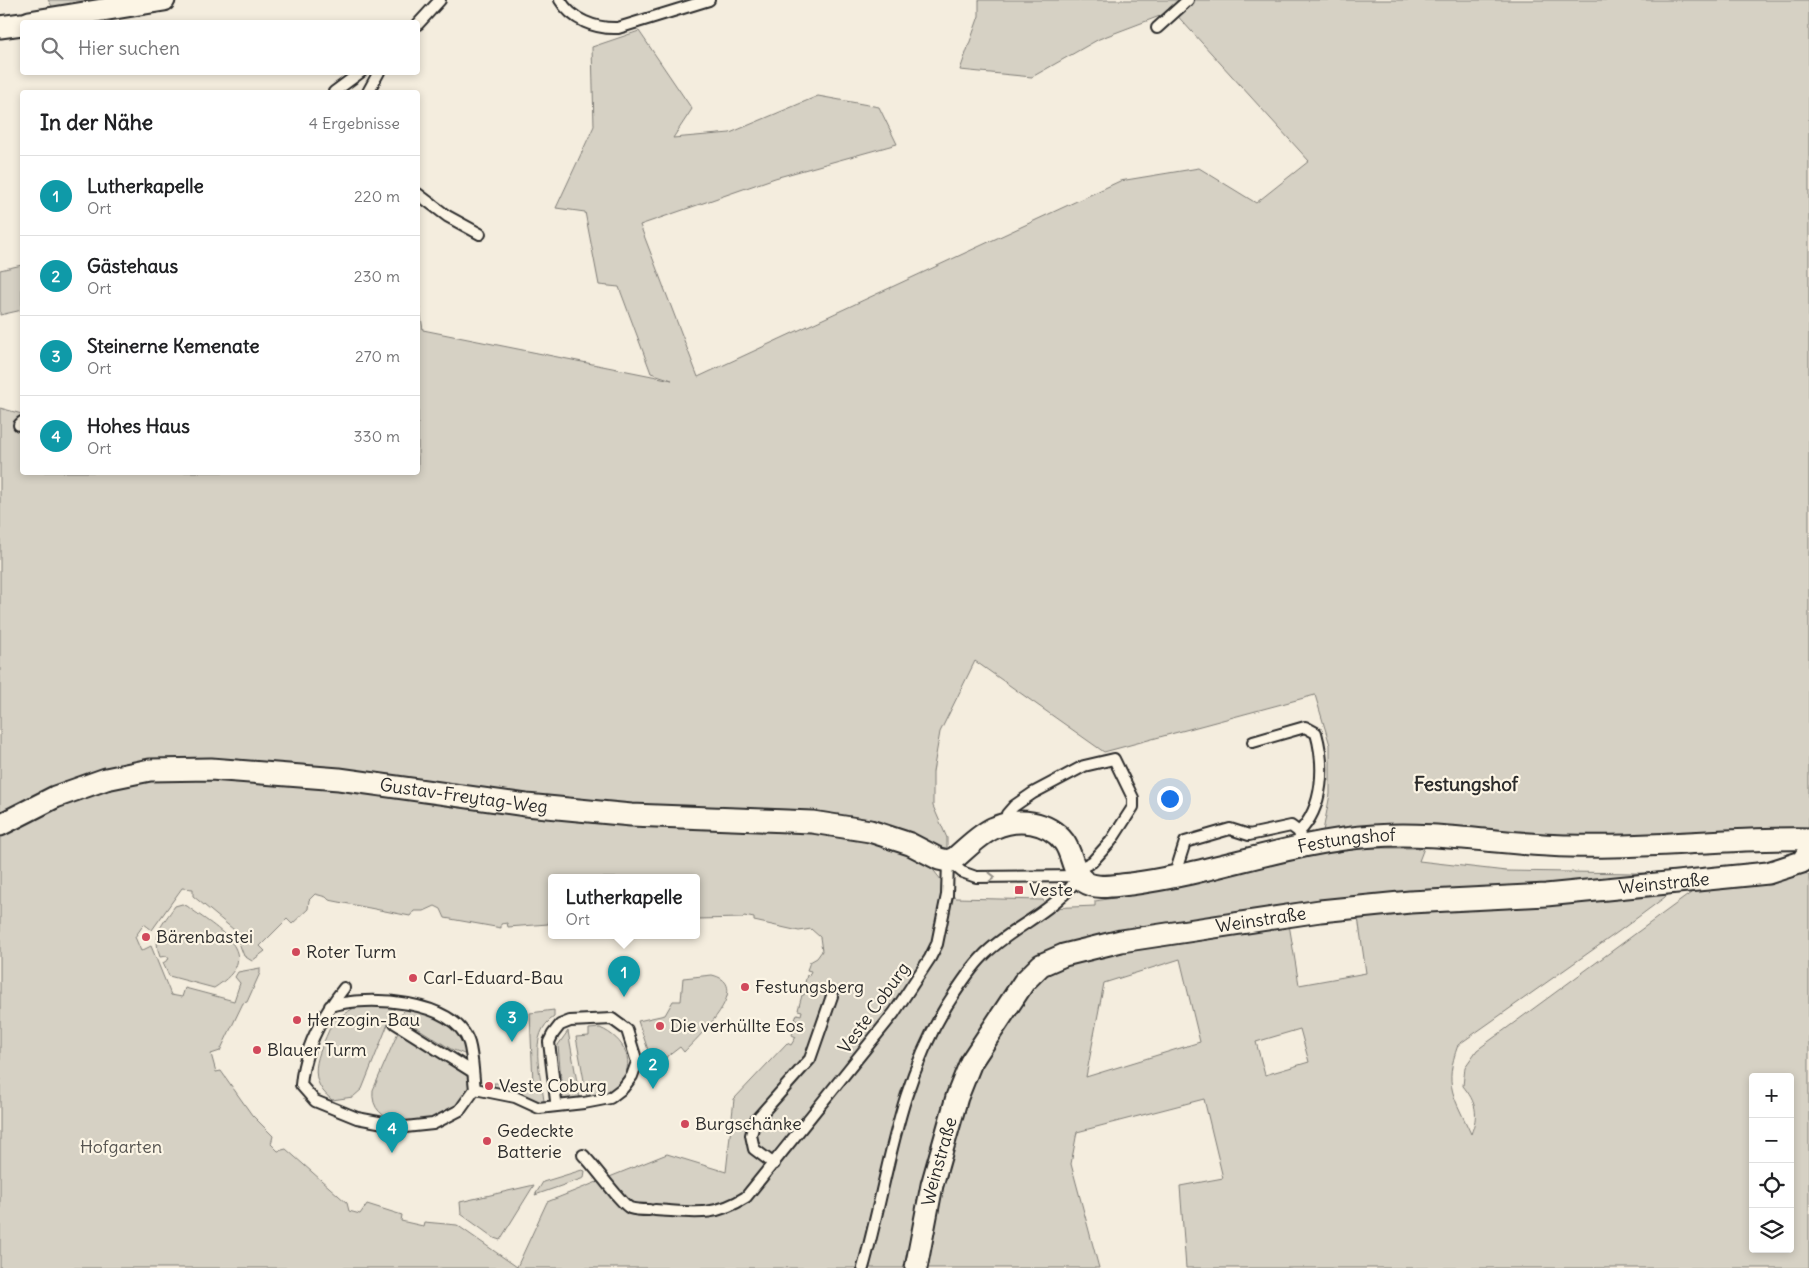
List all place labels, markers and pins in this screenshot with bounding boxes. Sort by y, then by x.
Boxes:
place label: Veste [1029,878,1073,901]
marker: Veste [1013,884,1025,896]
place label: Bärenbastei [156,925,253,948]
marker: Bärenbastei [140,931,152,943]
place label: Roter Turm [306,940,397,963]
marker: Roter Turm [290,946,302,958]
pin: 1 [608,956,640,997]
place label: Carl-Eduard-Bau [423,966,563,989]
marker: Carl-Eduard-Bau [407,972,419,984]
place label: Festungsberg [755,975,864,998]
marker: Festungsberg [739,981,751,993]
pin: 3 [496,1001,528,1042]
place label: Herzogin-Bau [307,1008,420,1031]
marker: Herzogin-Bau [291,1014,303,1026]
place label: Die verhüllte Eos [670,1014,804,1037]
marker: Die verhüllte Eos [654,1020,666,1032]
place label: Blauer Turm [267,1038,367,1061]
marker: Blauer Turm [251,1044,263,1056]
pin: 2 [637,1048,669,1089]
place label: Veste Coburg [499,1074,607,1097]
marker: Veste Coburg [483,1080,495,1092]
pin: 4 [376,1112,408,1153]
place label: Burgschänke [695,1112,802,1135]
marker: Burgschänke [679,1118,691,1130]
place label: Gedeckte Batterie [497,1119,574,1163]
marker: Gedeckte Batterie [481,1135,493,1147]

